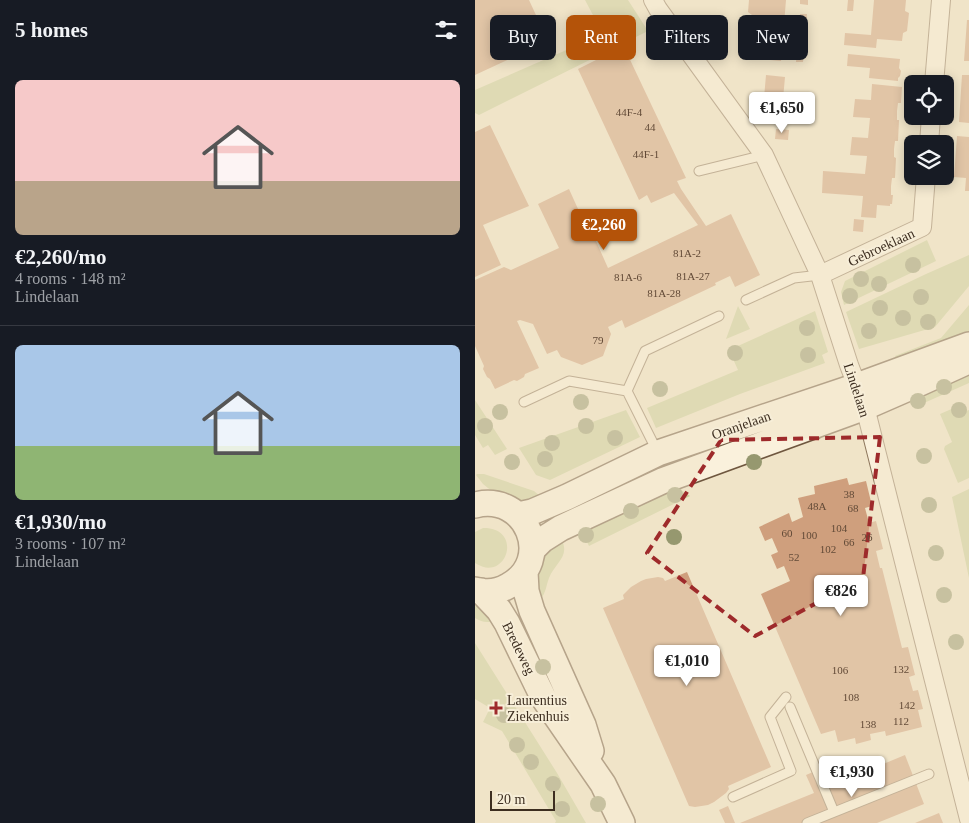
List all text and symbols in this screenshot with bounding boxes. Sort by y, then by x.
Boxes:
chip: Buy [490,15,556,60]
chip: Rent [566,15,636,60]
chip: Filters [646,15,728,60]
chip: New [738,15,808,60]
icon: filters [432,16,460,44]
text: 5 homes [15,18,88,42]
map controls [904,75,954,185]
button: locate [904,75,954,125]
pin: €1,650 [741,92,823,134]
text: €1,650 [760,99,804,116]
house number: 44F-4 [616,106,643,118]
icon: home [193,112,283,202]
house number: 44 [645,121,656,133]
button: layers [904,135,954,185]
house number: 44F-1 [633,148,659,160]
pin: €2,260 [563,208,645,251]
text: €2,260 [582,216,626,233]
street label: Gebroeklaan [846,226,917,269]
text: €2,260/mo [15,245,107,269]
house number: 81A-2 [673,247,701,259]
text: 4 rooms · 148 m² [15,270,126,287]
house number: 81A-27 [676,270,710,282]
house number: 81A-6 [614,271,643,283]
house number: 81A-28 [647,287,681,299]
text: Lindelaan [15,288,79,305]
house number: 79 [593,334,604,346]
street label: Lindelaan [841,361,872,419]
icon: home [193,378,283,468]
street label: Oranjelaan [710,408,773,443]
house number: 38 [844,488,855,500]
house number: 48A [808,500,827,512]
house number: 68 [848,502,859,514]
text: €1,930/mo [15,510,107,534]
house number: 104 [831,522,848,534]
house number: 60 [782,527,793,539]
house number: 100 [801,529,818,541]
house number: 26 [862,531,873,543]
text: 3 rooms · 107 m² [15,535,126,552]
house number: 66 [844,536,855,548]
house number: 102 [820,543,836,555]
house number: 52 [789,551,800,563]
text: Lindelaan [15,553,79,570]
pin: €826 [811,574,871,617]
text: €826 [825,582,857,599]
street label: Bredeweg [499,619,538,677]
pin: €1,010 [646,644,728,687]
text: €1,010 [665,652,709,669]
house number: 132 [893,663,909,675]
house number: 106 [832,664,849,676]
house number: 108 [843,691,860,703]
place label: Laurentius Ziekenhuis [507,693,569,724]
house number: 142 [899,699,915,711]
marker: Laurentius Ziekenhuis [489,701,503,715]
house number: 112 [893,715,909,727]
house number: 138 [860,718,877,730]
pin: €1,930 [811,756,893,798]
text: €1,930 [830,763,874,780]
scale bar [490,788,555,811]
text: 20 m [497,792,525,807]

